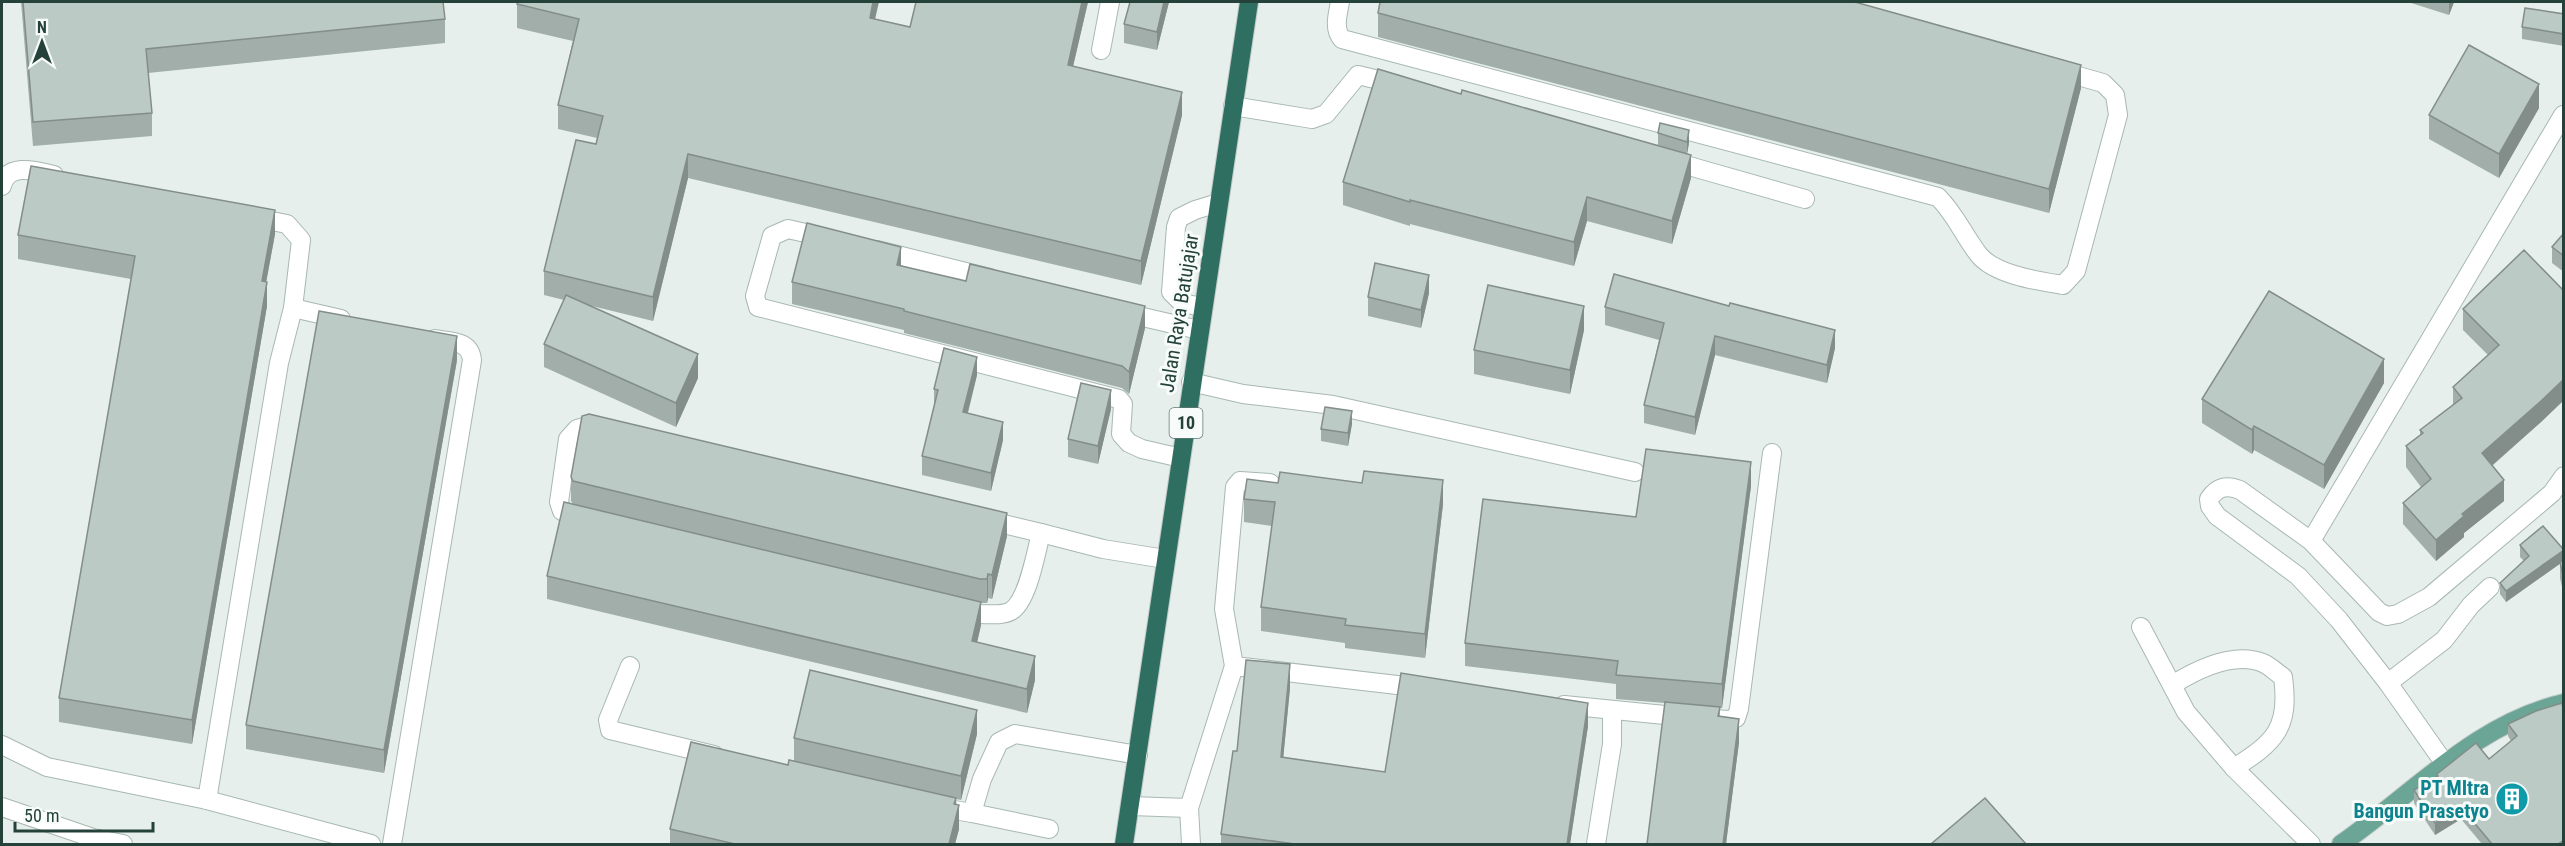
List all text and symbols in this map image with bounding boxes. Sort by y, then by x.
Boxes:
north arrow [12,12,72,72]
text: N [37,18,47,37]
street label: Jalan Raya Batujajar [1155,232,1203,394]
road number: 10 [1170,408,1202,438]
place label: PT MItra Bangun Prasetyo [2354,776,2489,823]
building icon: PT MItra Bangun Prasetyo [2494,781,2530,817]
scale bar [15,795,153,833]
text: 50 m [24,805,59,826]

